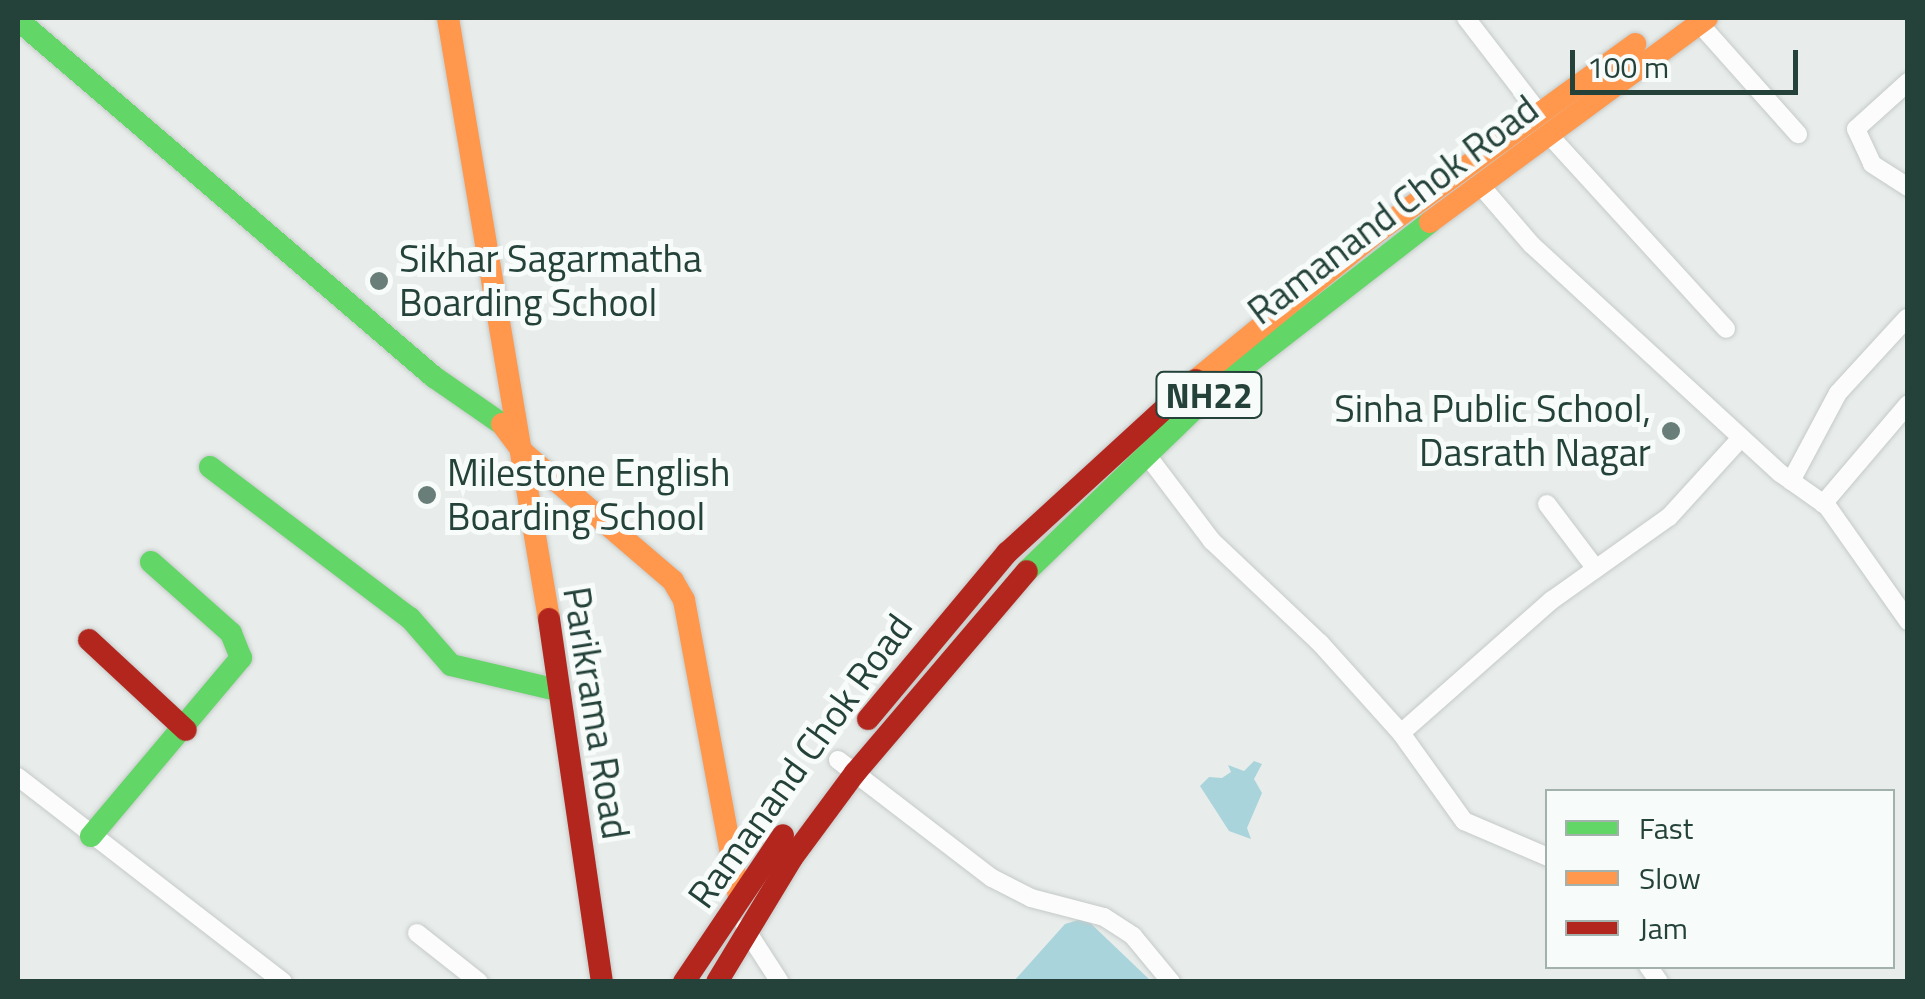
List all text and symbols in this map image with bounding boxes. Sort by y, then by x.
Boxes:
scale bar [1575,30,1802,92]
text: 100 m [1587,44,1669,90]
street label: Ramanand Chok Road [1239,86,1547,334]
place label: Sikhar Sagarmatha Boarding School [399,236,702,326]
marker: Sikhar Sagarmatha Boarding School [368,270,390,292]
road number: NH22 [1154,365,1264,425]
place label: Sinha Public School, Dasrath Nagar [1334,386,1651,476]
marker: Sinha Public School, Dasrath Nagar [1660,420,1682,442]
place label: Milestone English Boarding School [447,450,730,540]
marker: Milestone English Boarding School [416,484,438,506]
street label: Parikrama Road [554,584,638,842]
street label: Ramanand Chok Road [678,605,922,917]
legend [1545,789,1895,969]
text: Fast [1639,805,1693,851]
text: Slow [1639,855,1701,901]
text: Jam [1639,905,1688,951]

